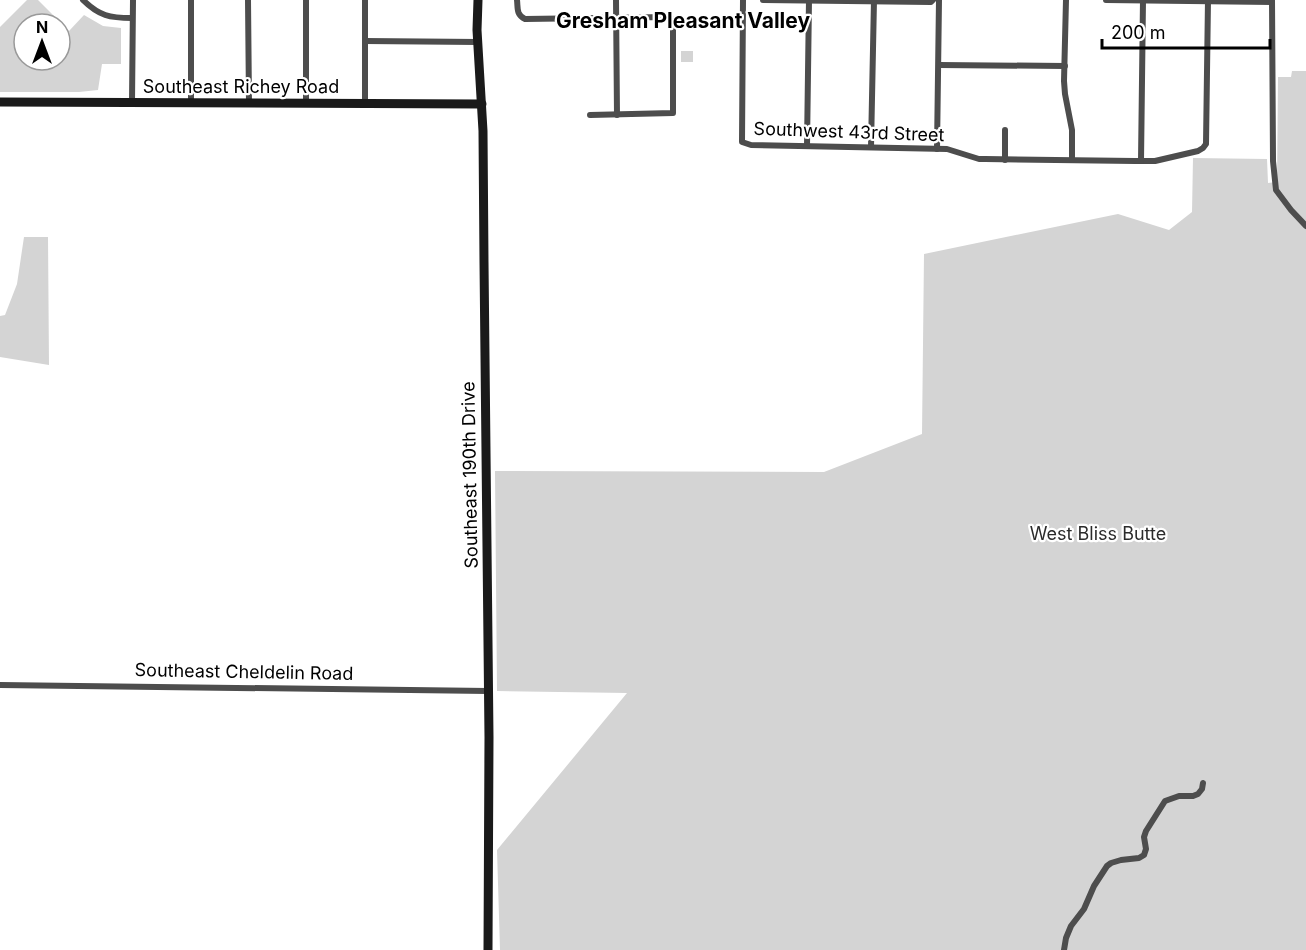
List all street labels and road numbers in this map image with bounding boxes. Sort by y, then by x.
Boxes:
street label: Southeast Richey Road [143,76,339,97]
street label: Southwest 43rd Street [753,118,945,145]
street label: Southeast 190th Drive [457,381,482,569]
street label: Southeast Cheldelin Road [134,659,354,684]

